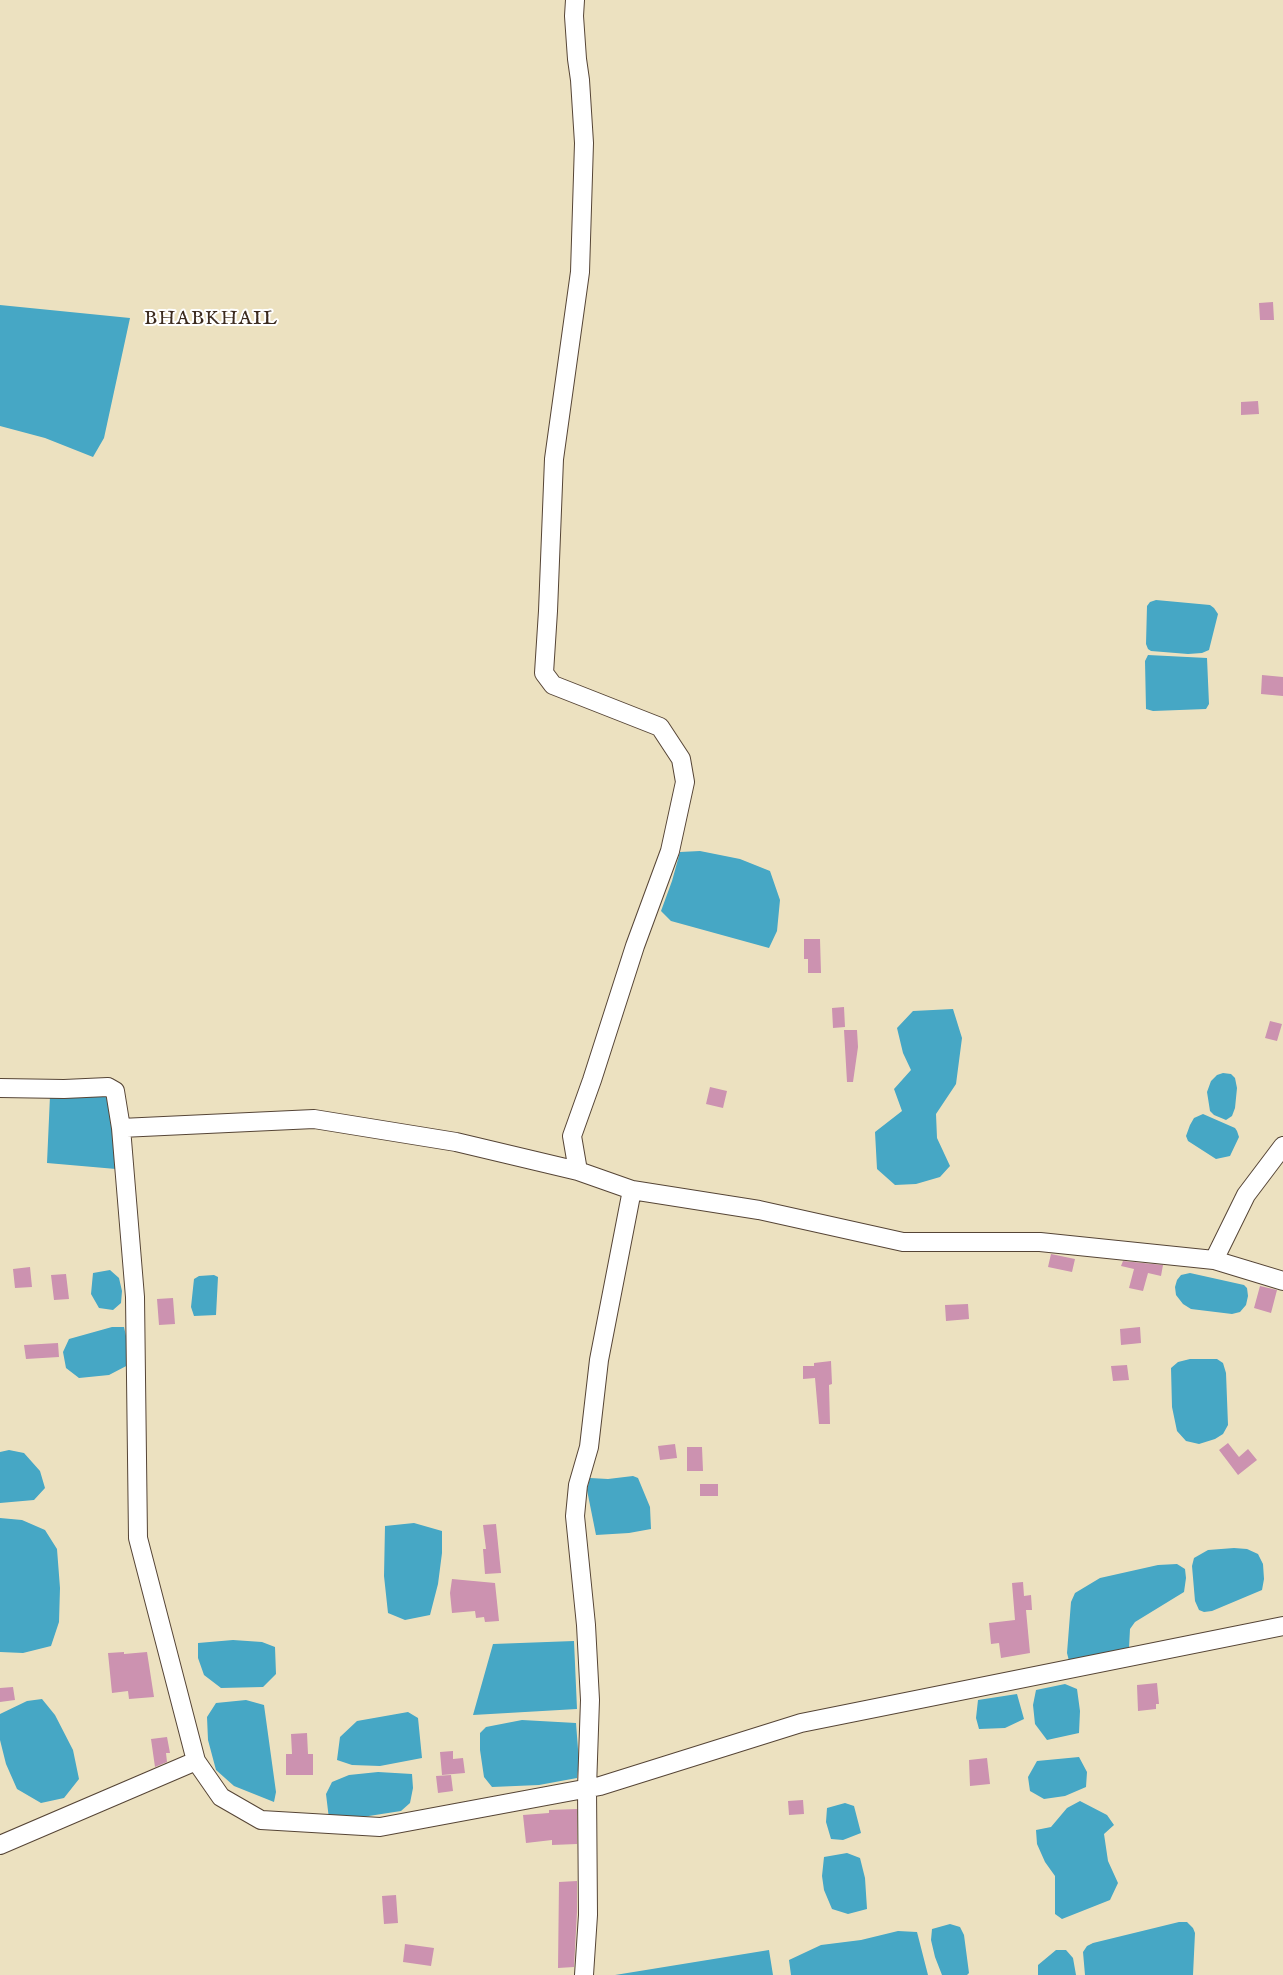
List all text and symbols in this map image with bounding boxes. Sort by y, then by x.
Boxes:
district label: BHABKHAIL [143,308,279,332]

